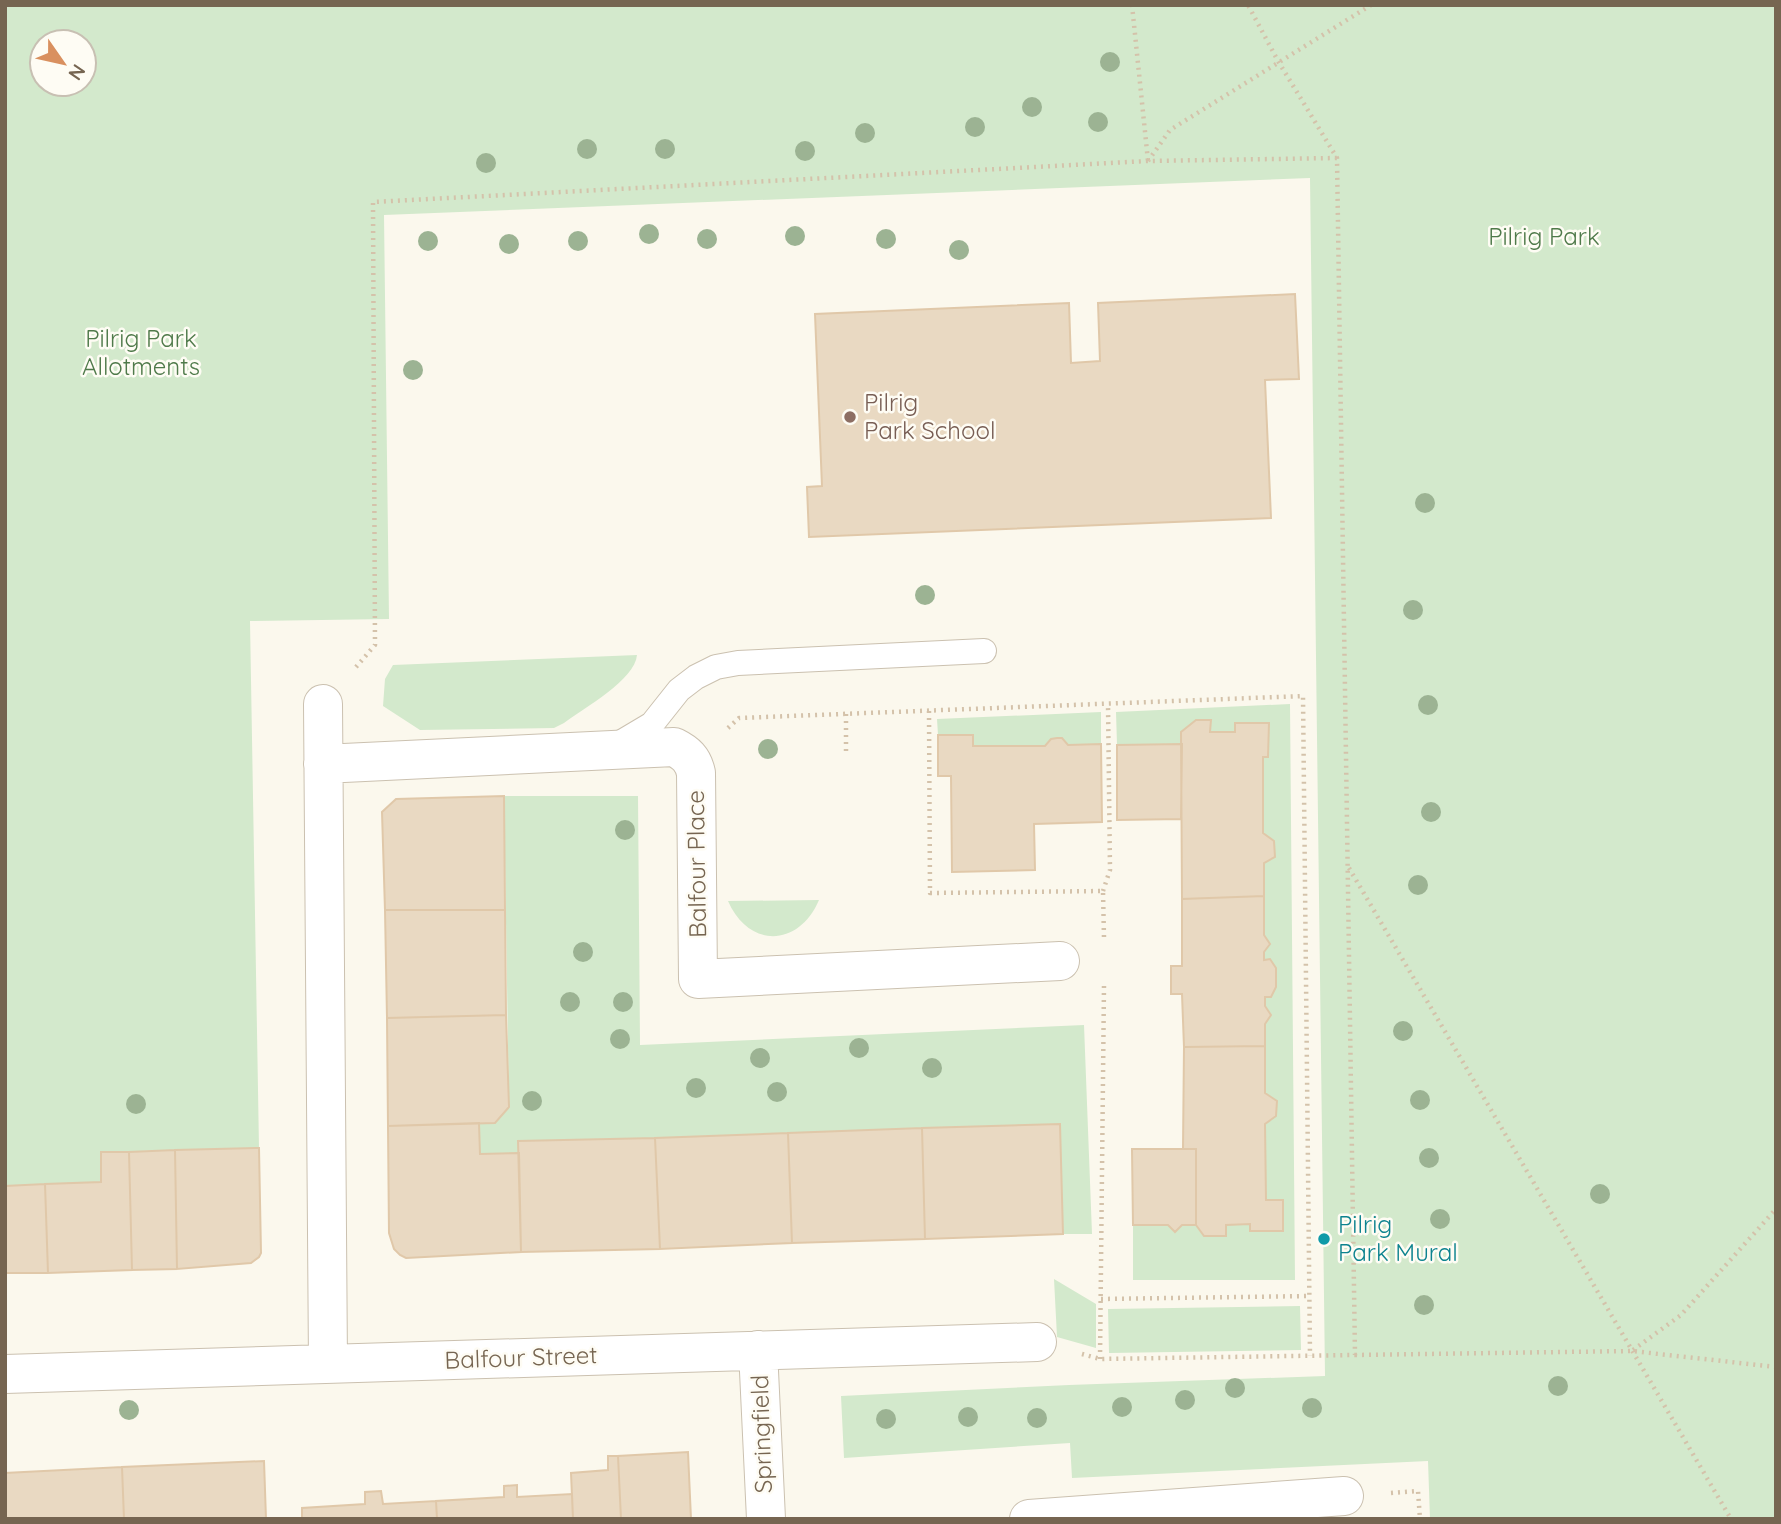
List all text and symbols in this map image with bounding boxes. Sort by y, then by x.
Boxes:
north arrow [28,28,98,98]
text: N [63,60,91,85]
park label: Pilrig Park [1488,221,1600,251]
park label: Pilrig Park Allotments [82,323,200,381]
place label: Pilrig Park School [864,387,995,445]
marker: Pilrig Park School [842,409,858,425]
street label: Balfour Place [680,790,712,938]
place label: Pilrig Park Mural [1338,1209,1458,1267]
marker: Pilrig Park Mural [1316,1231,1332,1247]
street label: Balfour Street [444,1339,598,1375]
street label: Springfield [744,1374,778,1494]

